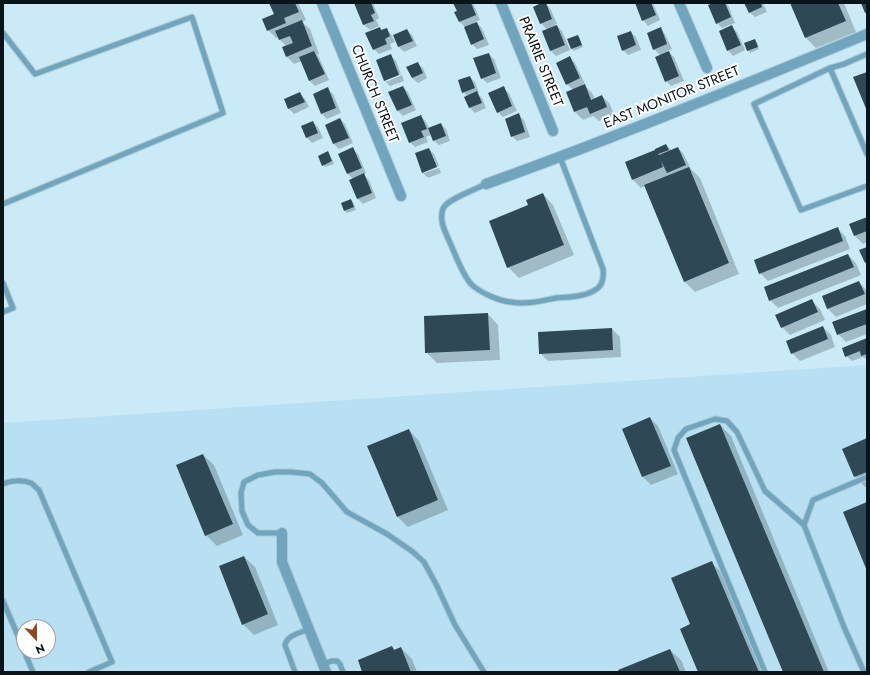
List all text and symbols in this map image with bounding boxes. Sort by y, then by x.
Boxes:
street label: PRAIRIE STREET [514,15,566,109]
street label: CHURCH STREET [347,43,401,145]
street label: EAST MONITOR STREET [602,63,742,133]
north arrow [16,619,56,659]
text: N [33,640,47,658]

